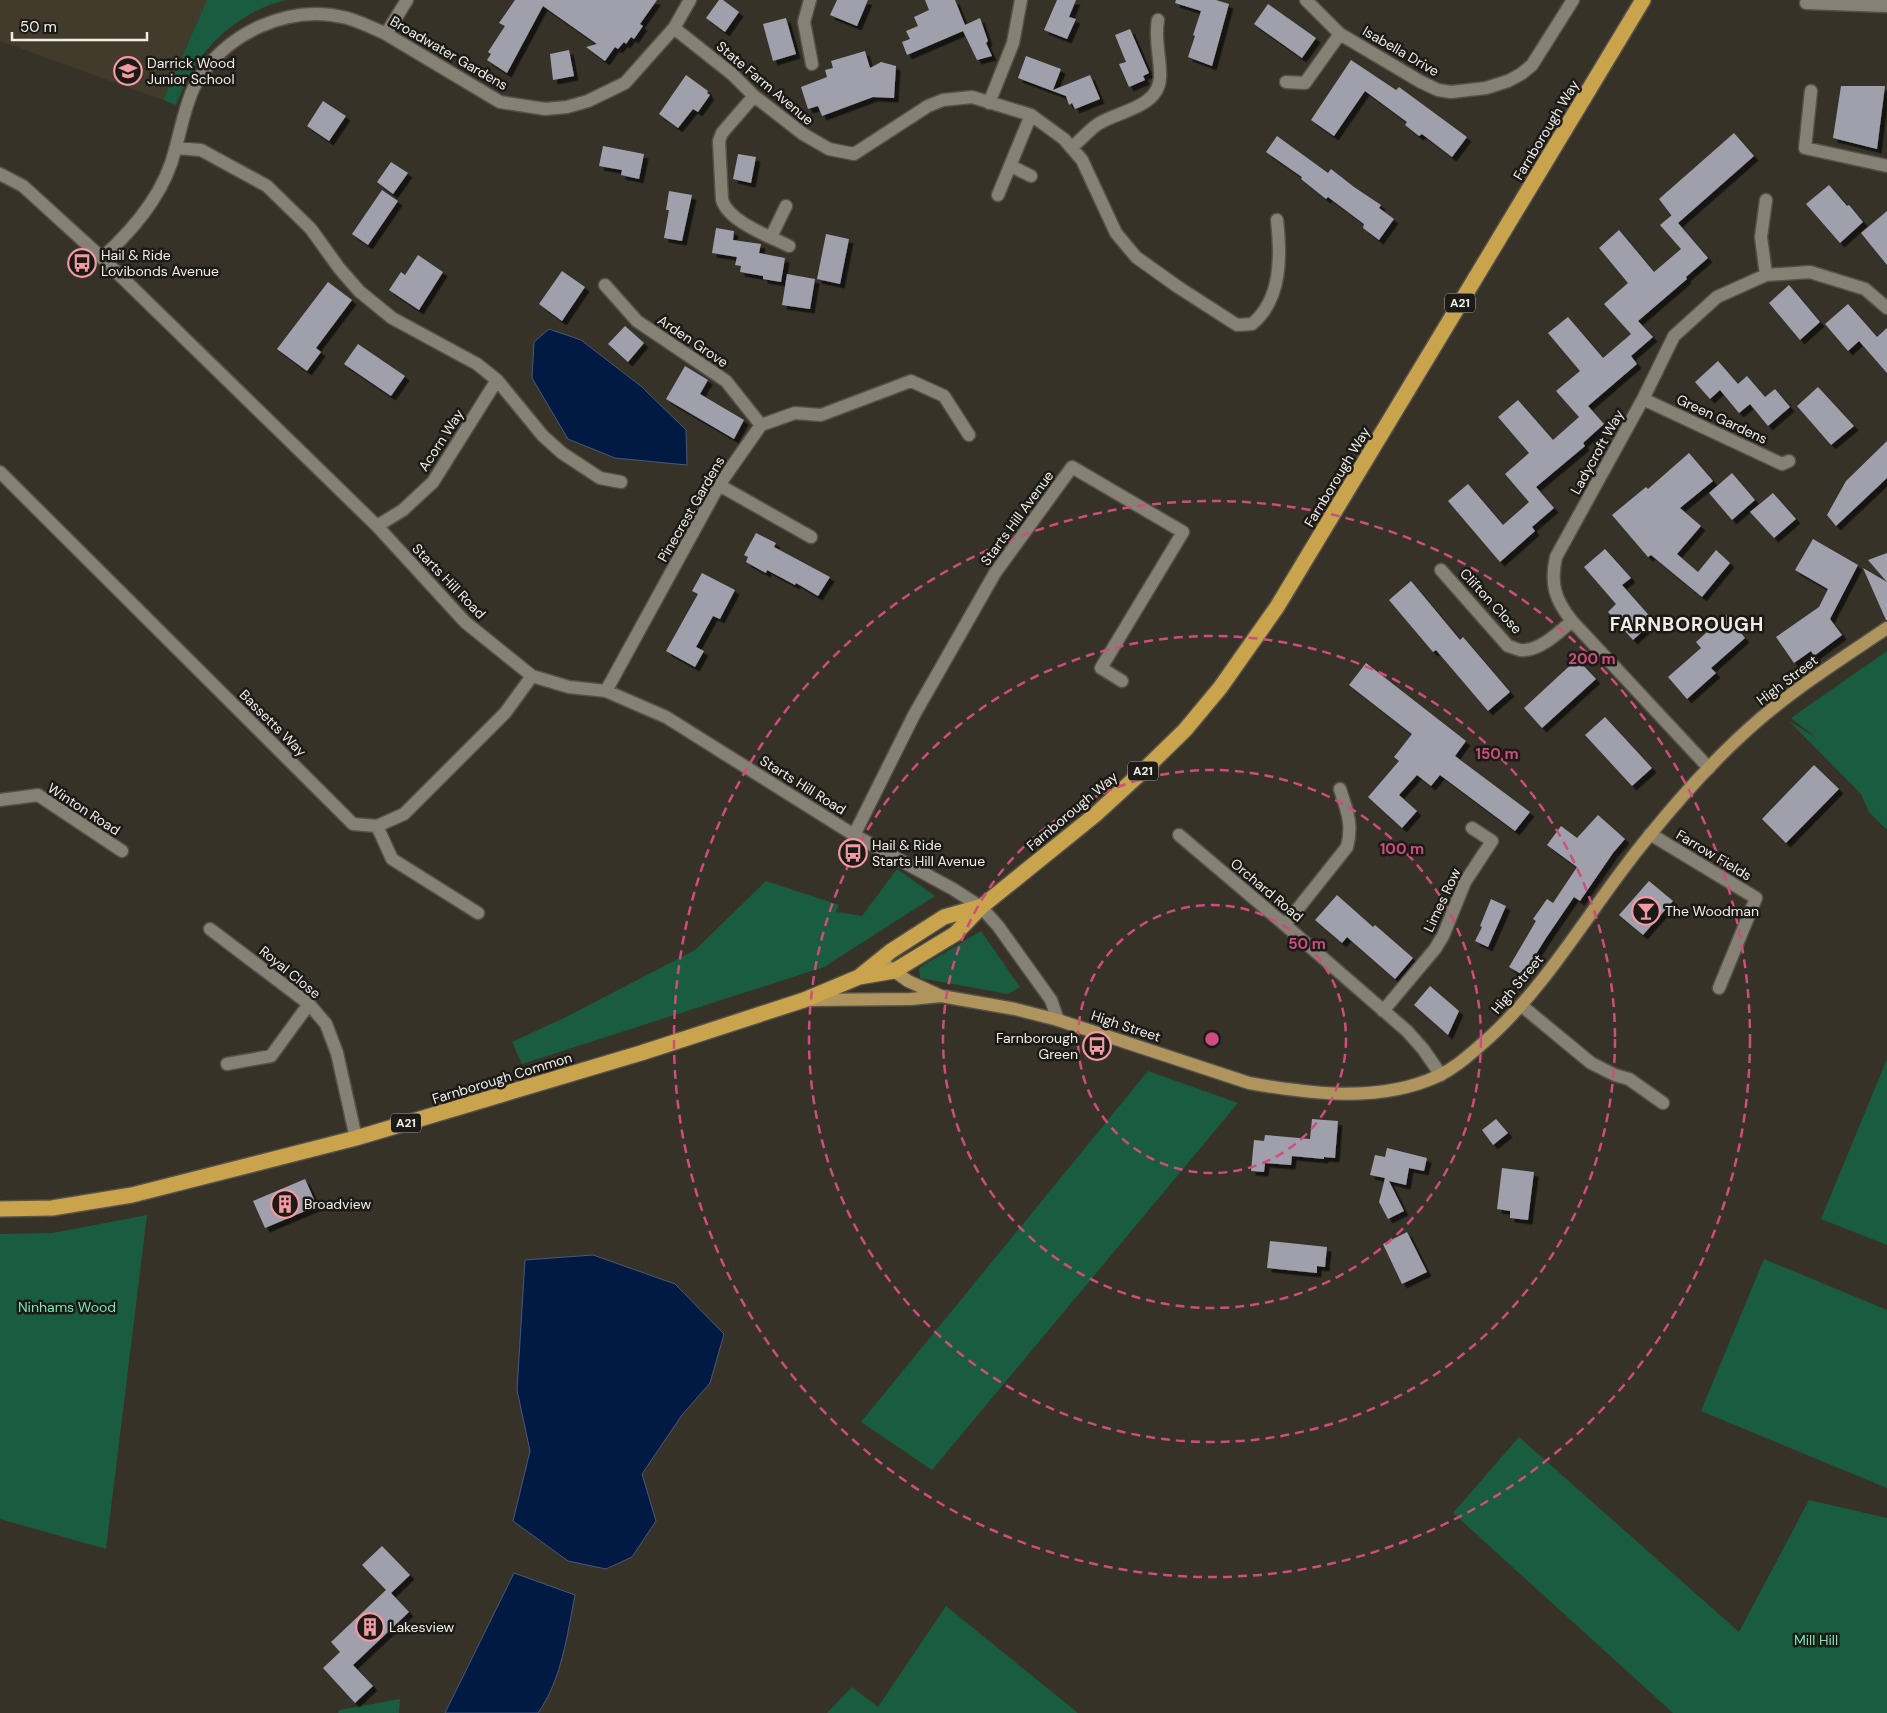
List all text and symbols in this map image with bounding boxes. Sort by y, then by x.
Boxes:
scale bar [12,10,148,42]
street label: Broadwater Gardens [387,12,511,94]
text: 50 m [20,17,57,37]
street label: Isabella Drive [1360,22,1443,80]
street label: State Farm Avenue [713,37,817,129]
place label: Darrick Wood Junior School [147,54,235,88]
school or university icon: Darrick Wood Junior School [113,56,143,86]
street label: Farnborough Way [1509,76,1583,183]
place label: Hail & Ride Lovibonds Avenue [101,246,219,280]
bus stop icon: Hail & Ride Lovibonds Avenue [67,248,97,278]
road number: A21 [1445,294,1475,312]
street label: Arden Grove [654,311,732,371]
street label: Green Gardens [1674,390,1770,448]
street label: Acorn Way [414,405,468,474]
street label: Ladycroft Way [1566,406,1628,498]
street label: Farnborough Way [1300,423,1374,530]
street label: Pinecrest Gardens [653,453,729,565]
street label: Starts Hill Avenue [976,467,1058,569]
street label: Starts Hill Road [408,539,490,623]
street label: Clifton Close [1456,564,1526,638]
district label: FARNBOROUGH [1610,612,1764,637]
text: 200 m [1568,649,1616,669]
street label: High Street [1753,651,1821,709]
street label: Bassetts Way [236,686,310,760]
text: 150 m [1476,744,1519,764]
street label: Starts Hill Road [757,751,849,819]
road number: A21 [1128,761,1158,780]
street label: Farnborough Way [1023,767,1122,854]
street label: Winton Road [44,779,124,839]
street label: Farrow Fields [1673,825,1755,885]
place label: Hail & Ride Starts Hill Avenue [872,836,985,870]
bus stop icon: Hail & Ride Starts Hill Avenue [838,838,868,868]
text: 100 m [1380,839,1424,859]
street label: Orchard Road [1227,854,1307,926]
street label: Limes Row [1419,865,1465,935]
bar icon: The Woodman [1631,896,1661,926]
place label: The Woodman [1665,902,1759,920]
text: 50 m [1288,934,1326,954]
street label: Royal Close [256,942,324,1002]
street label: High Street [1487,951,1547,1017]
street label: High Street [1089,1006,1163,1046]
place label: Farnborough Green [996,1029,1078,1063]
centre of rings [1203,1030,1221,1048]
bus stop icon: Farnborough Green [1082,1031,1112,1061]
street label: Farnborough Common [430,1048,574,1108]
road number: A21 [391,1114,421,1132]
building icon: Broadview [270,1189,300,1219]
place label: Broadview [304,1195,371,1213]
park label: Ninhams Wood [18,1298,116,1316]
building icon: Lakesview [355,1612,385,1642]
place label: Lakesview [389,1618,455,1636]
park label: Mill Hill [1794,1631,1838,1649]

